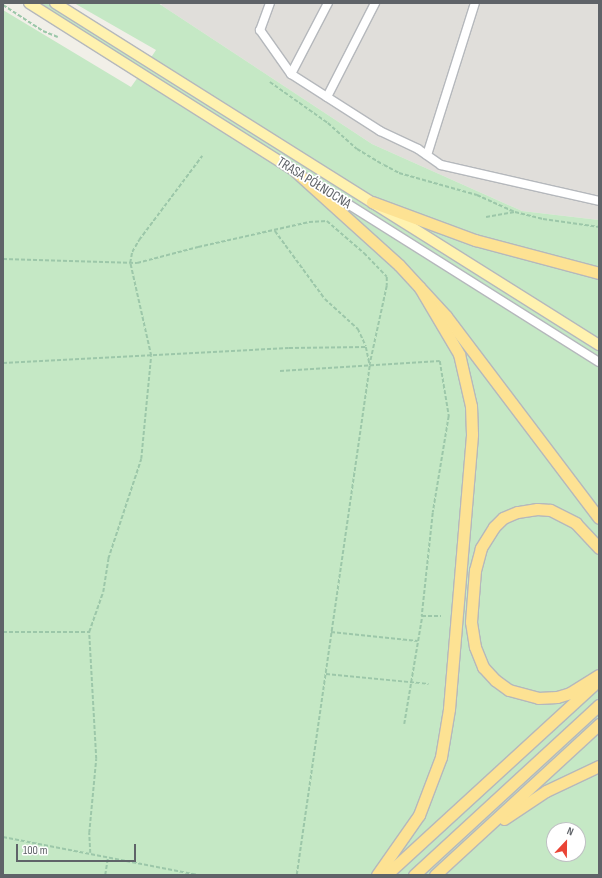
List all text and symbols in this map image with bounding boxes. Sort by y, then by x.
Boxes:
street label: TRASA PÓŁNOCNA [274,154,354,212]
north arrow [546,822,586,862]
text: N [565,824,575,838]
scale bar [18,836,138,862]
text: 100 m [23,843,48,858]

